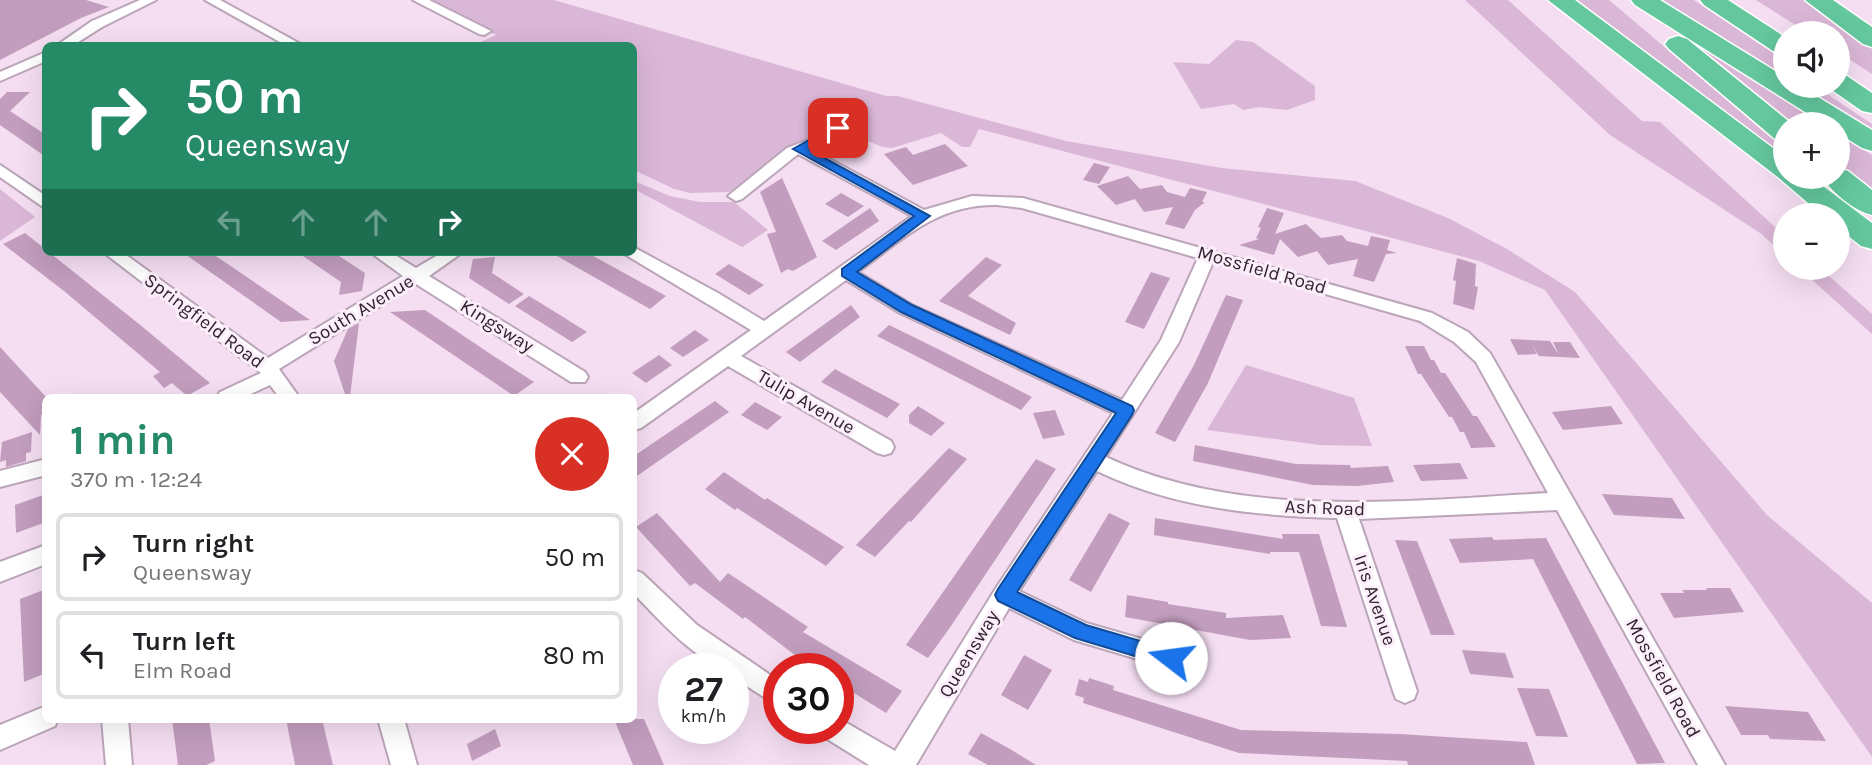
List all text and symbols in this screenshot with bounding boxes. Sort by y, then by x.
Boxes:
map controls [1773,21,1850,280]
button: sound [1773,21,1850,98]
text: 50 m [185,68,303,125]
icon: right [70,70,161,161]
pin [808,98,868,158]
icon: arrive [819,109,857,147]
button: + [1773,112,1850,189]
text: Queensway [185,127,350,164]
icon: left [211,203,249,241]
icon: ahead [284,203,322,241]
icon: ahead [357,203,395,241]
icon: right [430,203,468,241]
button: − [1773,203,1850,280]
street label: Mossfield Road [1195,241,1329,299]
street label: Springfield Road [140,269,268,373]
street label: South Avenue [304,270,418,350]
street label: Kingsway [456,295,538,357]
street label: Tulip Avenue [753,365,859,439]
text: 1 min [70,415,175,465]
button: close [535,417,609,491]
text: 370 m · 12:24 [70,466,202,493]
street label: Ash Road [1284,496,1366,520]
text: Turn right [133,528,254,559]
icon: right [74,538,112,576]
text: 50 m [544,542,605,573]
street label: Iris Avenue [1349,552,1401,648]
text: Queensway [133,559,252,586]
street label: Queensway [934,606,1004,702]
street label: Mossfield Road [1621,614,1705,742]
position arrow [1134,621,1208,695]
text: Turn left [133,626,235,657]
icon: left [74,636,112,674]
text: 80 m [543,640,605,671]
speed limit sign: 30 [763,653,854,744]
text: Elm Road [133,657,232,684]
text: 27 [684,669,723,710]
text: km/h [681,705,726,727]

